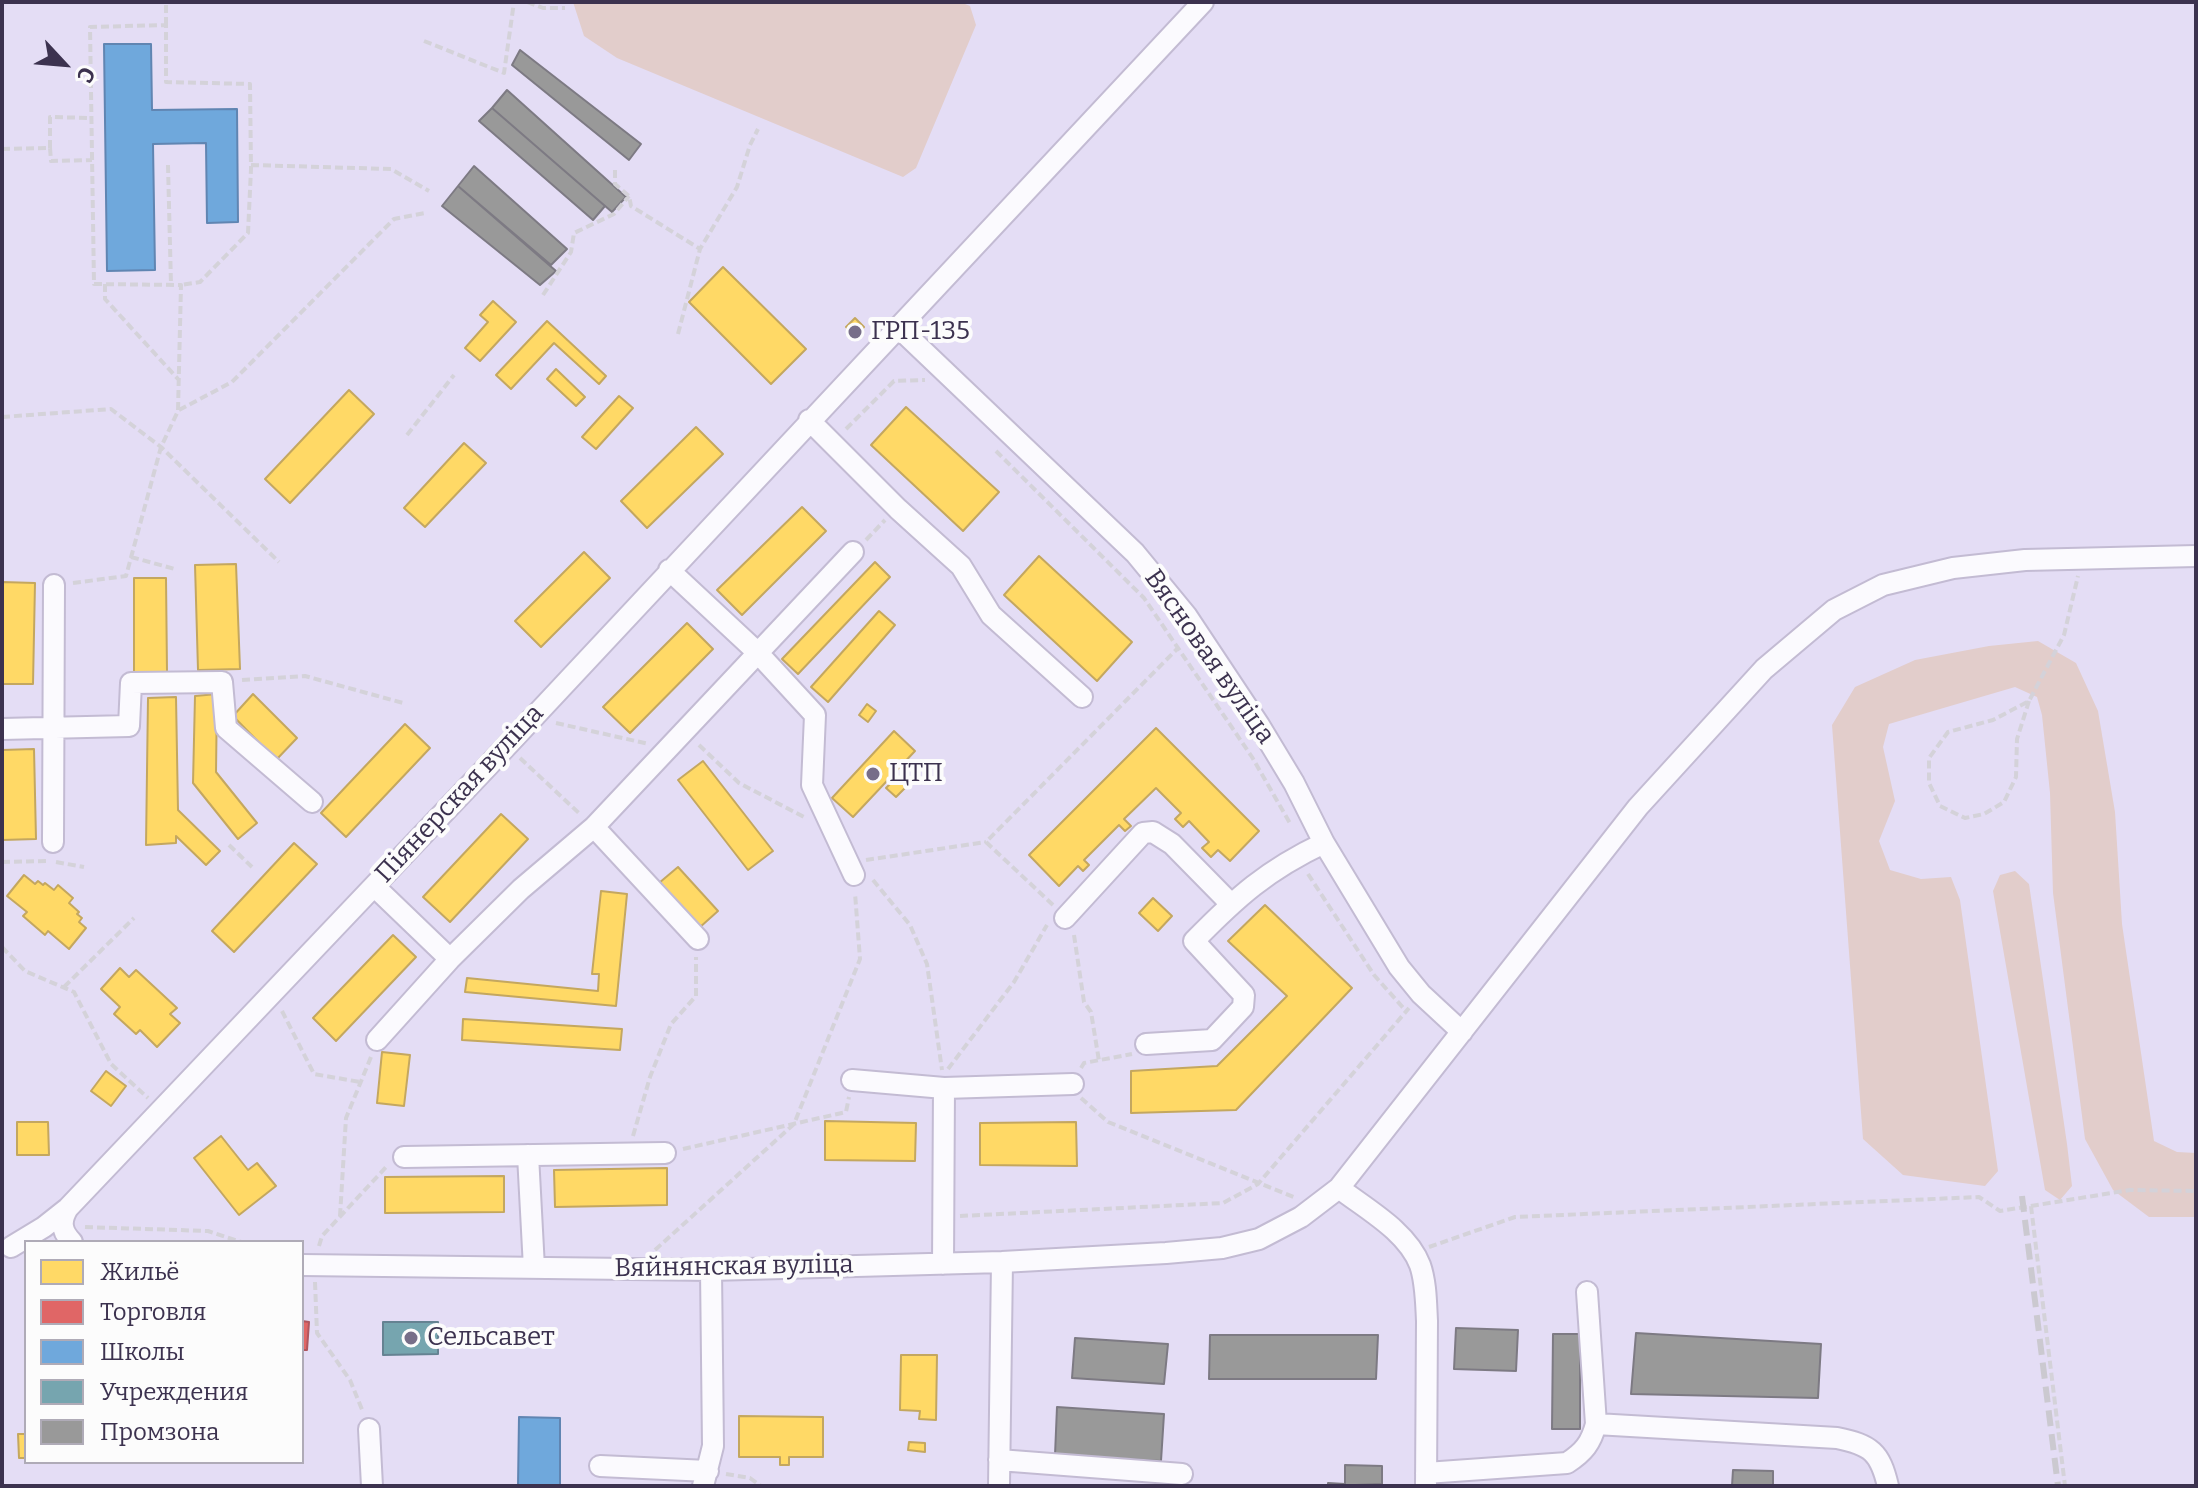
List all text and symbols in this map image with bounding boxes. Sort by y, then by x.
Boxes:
north arrow [24,24,104,104]
text: С [71,63,101,87]
place label: ГРП-135 [871,316,970,348]
marker: ГРП-135 [846,323,864,341]
street label: Вясновая вуліца [1137,564,1281,750]
street label: Піянерская вуліца [369,698,551,890]
place label: ЦТП [889,758,943,790]
marker: ЦТП [864,765,882,783]
legend [24,1240,304,1464]
street label: Вяйнянская вуліца [614,1249,854,1285]
text: Жильё [100,1258,179,1286]
text: Торговля [100,1298,206,1326]
place label: Сельсавет [427,1322,555,1354]
marker: Сельсавет [402,1329,420,1347]
text: Школы [100,1338,185,1366]
text: Учреждения [100,1378,248,1406]
text: Промзона [100,1418,219,1446]

